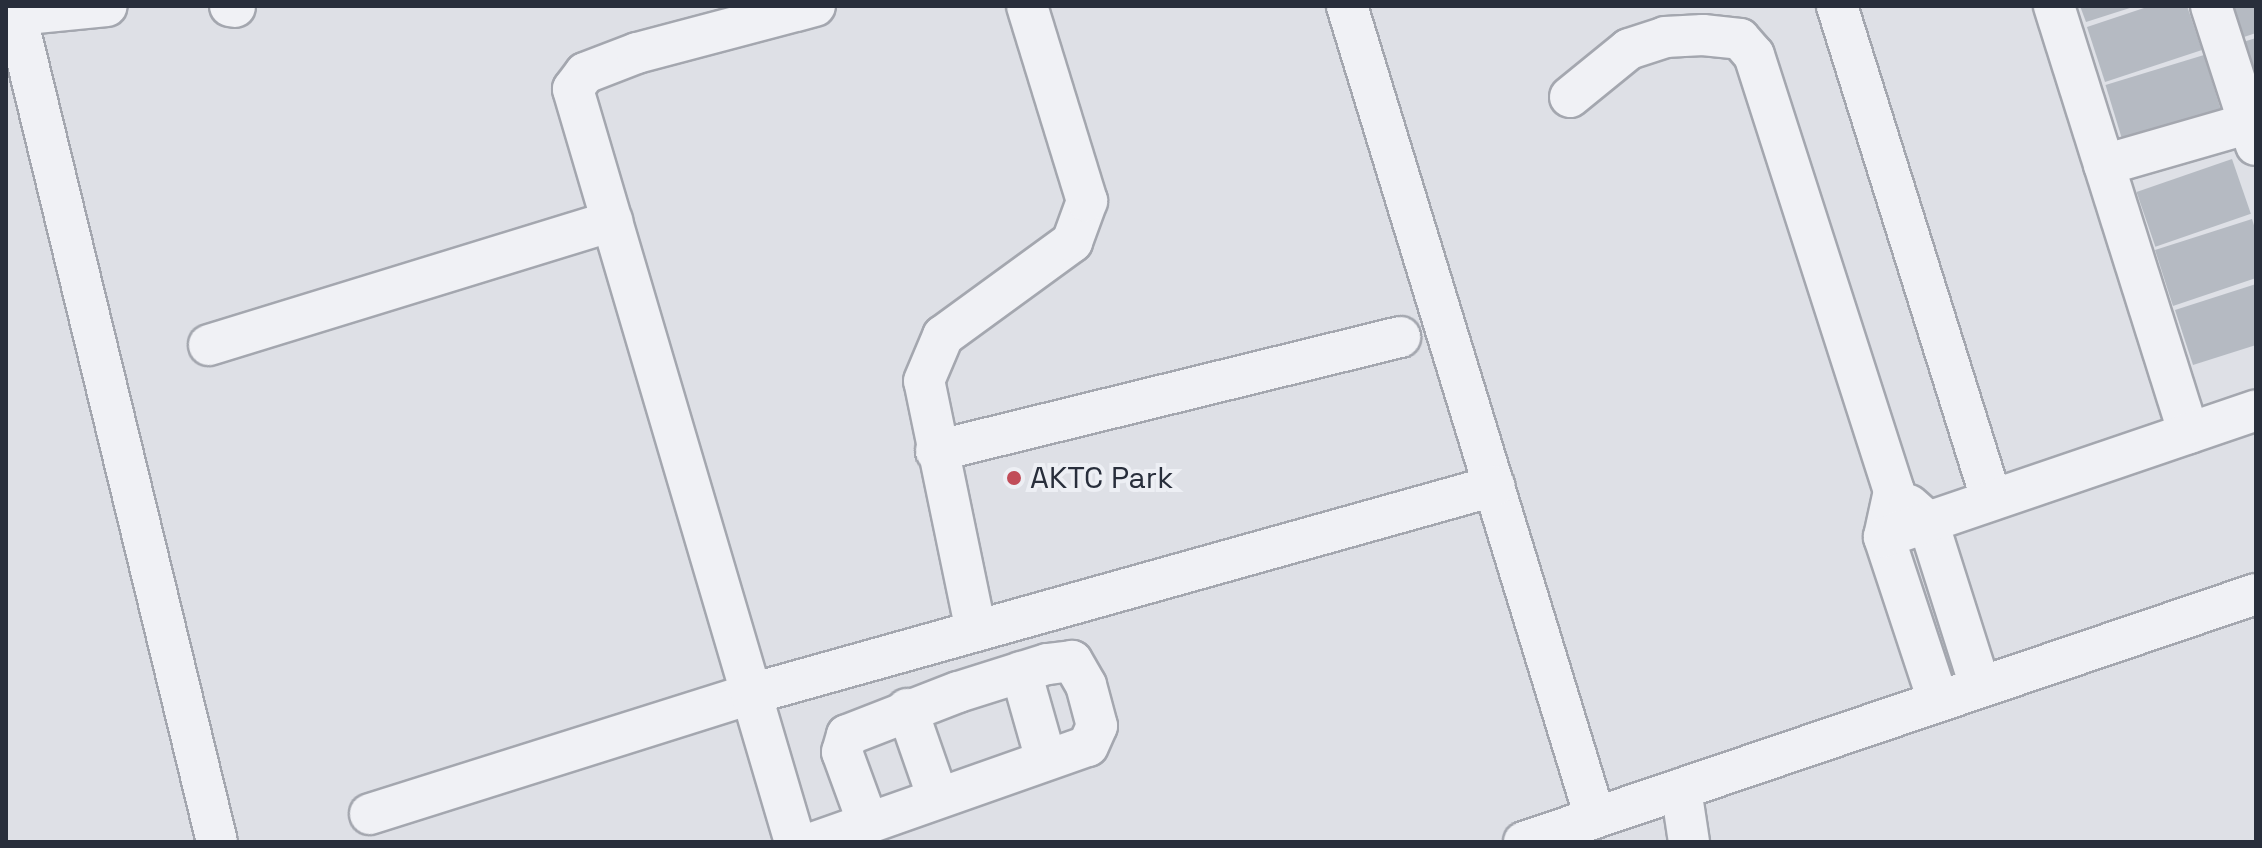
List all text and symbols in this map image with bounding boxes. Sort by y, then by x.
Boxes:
place label: AKTC Park [1030,460,1173,496]
marker: AKTC Park [1005,469,1023,487]

